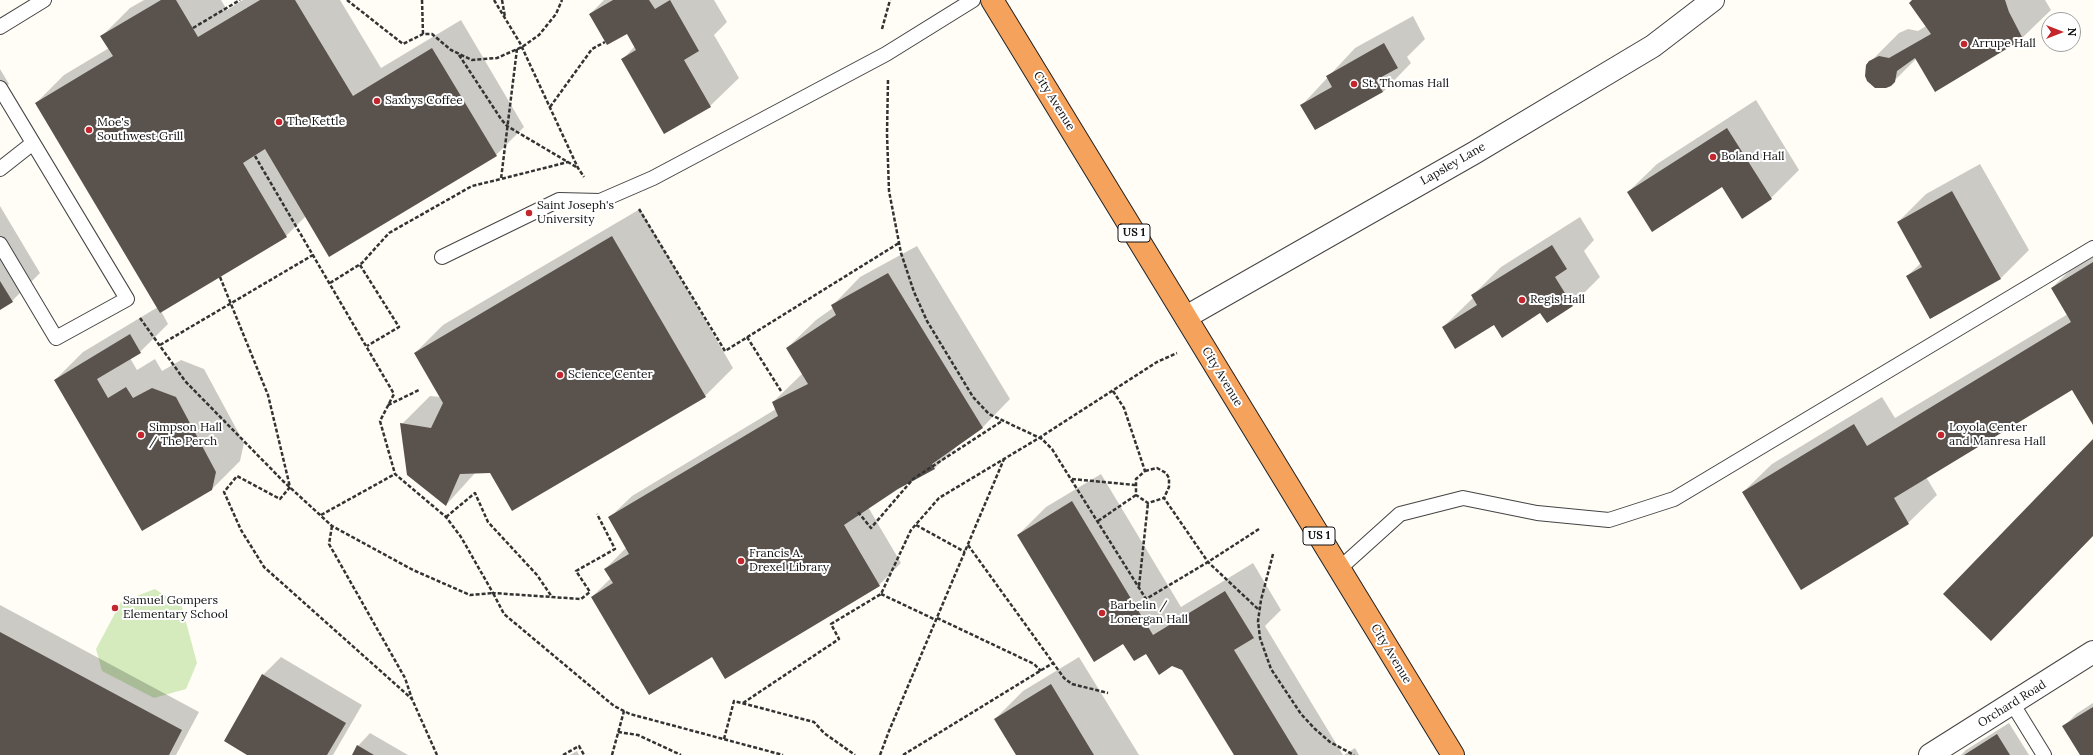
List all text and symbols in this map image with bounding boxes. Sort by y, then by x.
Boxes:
north arrow [2041,12,2081,52]
text: N [2065,28,2079,36]
place label: Arrupe Hall [1972,37,2036,51]
marker: Arrupe Hall [1959,39,1969,49]
street label: City Avenue [1030,69,1078,133]
place label: St. Thomas Hall [1362,77,1449,91]
marker: St. Thomas Hall [1349,79,1359,89]
place label: Saxbys Coffee [385,94,463,108]
marker: Saxbys Coffee [372,96,382,106]
place label: The Kettle [287,115,345,129]
place label: Moe's Southwest Grill [97,116,183,144]
marker: The Kettle [274,117,284,127]
marker: Moe's Southwest Grill [84,125,94,135]
street label: Lapsley Lane [1418,140,1488,188]
place label: Boland Hall [1721,150,1785,164]
marker: Boland Hall [1708,152,1718,162]
place label: Saint Joseph's University [537,199,614,227]
marker: Saint Joseph's University [524,208,534,218]
road number: US 1 [1118,224,1150,242]
place label: Regis Hall [1530,293,1585,307]
marker: Regis Hall [1517,295,1527,305]
street label: City Avenue [1199,345,1245,409]
place label: Science Center [568,368,653,382]
marker: Science Center [555,370,565,380]
place label: Simpson Hall / The Perch [149,421,222,449]
place label: Loyola Center and Manresa Hall [1949,421,2046,449]
marker: Simpson Hall / The Perch [136,430,146,440]
marker: Loyola Center and Manresa Hall [1936,430,1946,440]
road number: US 1 [1303,527,1335,545]
place label: Francis A. Drexel Library [749,547,829,575]
marker: Francis A. Drexel Library [736,556,746,566]
place label: Samuel Gompers Elementary School [123,594,228,622]
place label: Barbelin / Lonergan Hall [1110,599,1188,627]
marker: Samuel Gompers Elementary School [110,603,120,613]
marker: Barbelin / Lonergan Hall [1097,608,1107,618]
street label: City Avenue [1368,622,1414,686]
street label: Orchard Road [1975,677,2049,731]

